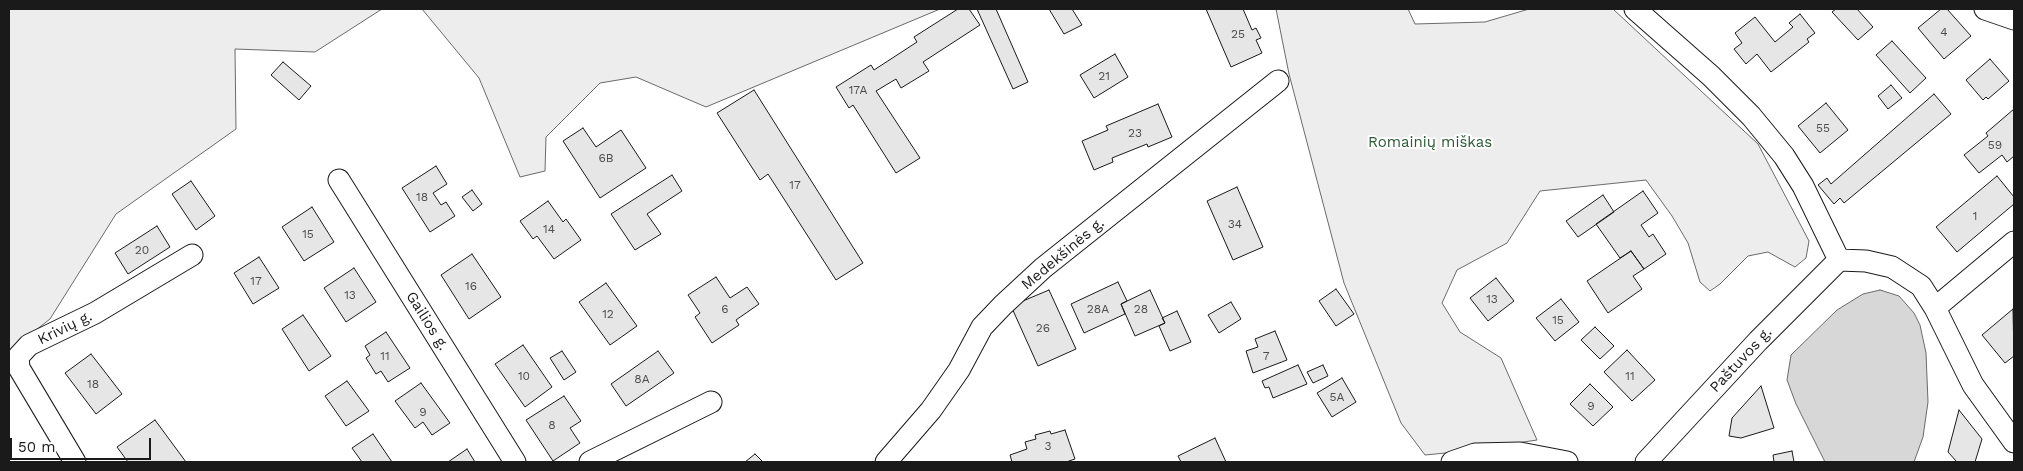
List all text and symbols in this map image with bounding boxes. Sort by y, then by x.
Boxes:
house number: 4 [1940,25,1948,39]
house number: 25 [1231,27,1245,41]
house number: 21 [1098,69,1110,83]
house number: 17A [849,83,867,97]
house number: 55 [1816,121,1830,135]
house number: 23 [1128,126,1142,140]
park label: Romainių miškas [1368,134,1492,152]
house number: 59 [1988,138,2002,152]
house number: 6B [598,151,614,165]
house number: 17 [789,178,801,192]
house number: 18 [416,190,428,204]
house number: 1 [1973,209,1977,223]
street label: Medekšinės g. [1018,214,1108,294]
house number: 34 [1228,217,1242,231]
house number: 14 [543,222,555,236]
house number: 15 [302,227,314,241]
house number: 20 [135,243,149,257]
house number: 17 [250,274,262,288]
house number: 16 [465,279,477,293]
house number: 13 [344,288,356,302]
street label: Gailios g. [402,288,452,354]
house number: 13 [1486,292,1498,306]
house number: 6 [721,302,729,316]
house number: 28A [1087,302,1109,316]
house number: 28 [1134,302,1148,316]
street label: Krivių g. [35,307,95,349]
house number: 12 [602,307,614,321]
house number: 15 [1552,313,1564,327]
house number: 26 [1036,321,1050,335]
street label: Paštuvos g. [1706,324,1776,396]
house number: 11 [380,349,390,363]
house number: 7 [1263,349,1269,363]
house number: 10 [518,369,530,383]
house number: 11 [1625,369,1635,383]
house number: 8A [634,372,650,386]
house number: 18 [87,377,99,391]
house number: 5A [1330,390,1344,404]
house number: 9 [1587,399,1595,413]
house number: 9 [419,405,427,419]
house number: 8 [548,418,556,432]
scale bar [12,428,154,460]
text: 50 m [18,438,55,456]
house number: 3 [1045,439,1051,453]

